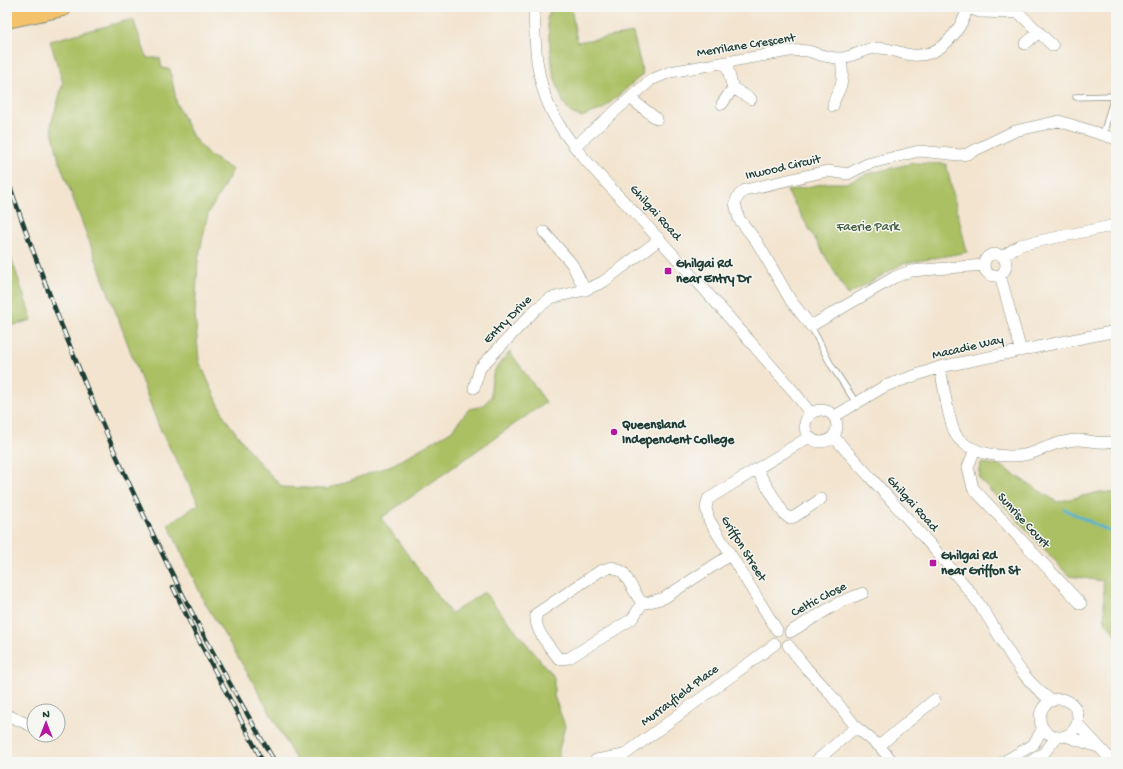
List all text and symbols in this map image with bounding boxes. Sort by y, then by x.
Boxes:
street label: Merrilane Crescent [696,31,798,61]
street label: Inwood Circuit [744,152,824,184]
street label: Ghilgai Road [626,182,685,245]
park label: Faerie Park [836,220,900,235]
place label: Ghilgai Rd near Entry Dr [676,257,752,287]
marker: Ghilgai Rd near Entry Dr [663,266,673,276]
street label: Entry Drive [481,293,535,347]
street label: Macadie Way [931,332,1006,363]
place label: Queensland Independent College [622,418,735,449]
marker: Queensland Independent College [609,427,619,437]
street label: Ghilgai Road [883,473,942,536]
street label: Sunrise Court [994,490,1054,553]
street label: Griffon Street [717,514,770,586]
place label: Ghilgai Rd near Griffon St [941,549,1021,579]
marker: Ghilgai Rd near Griffon St [928,558,938,568]
street label: Celtic Close [789,579,849,621]
street label: Murrayfield Place [638,662,722,730]
north arrow [26,703,66,743]
text: N [42,709,50,721]

